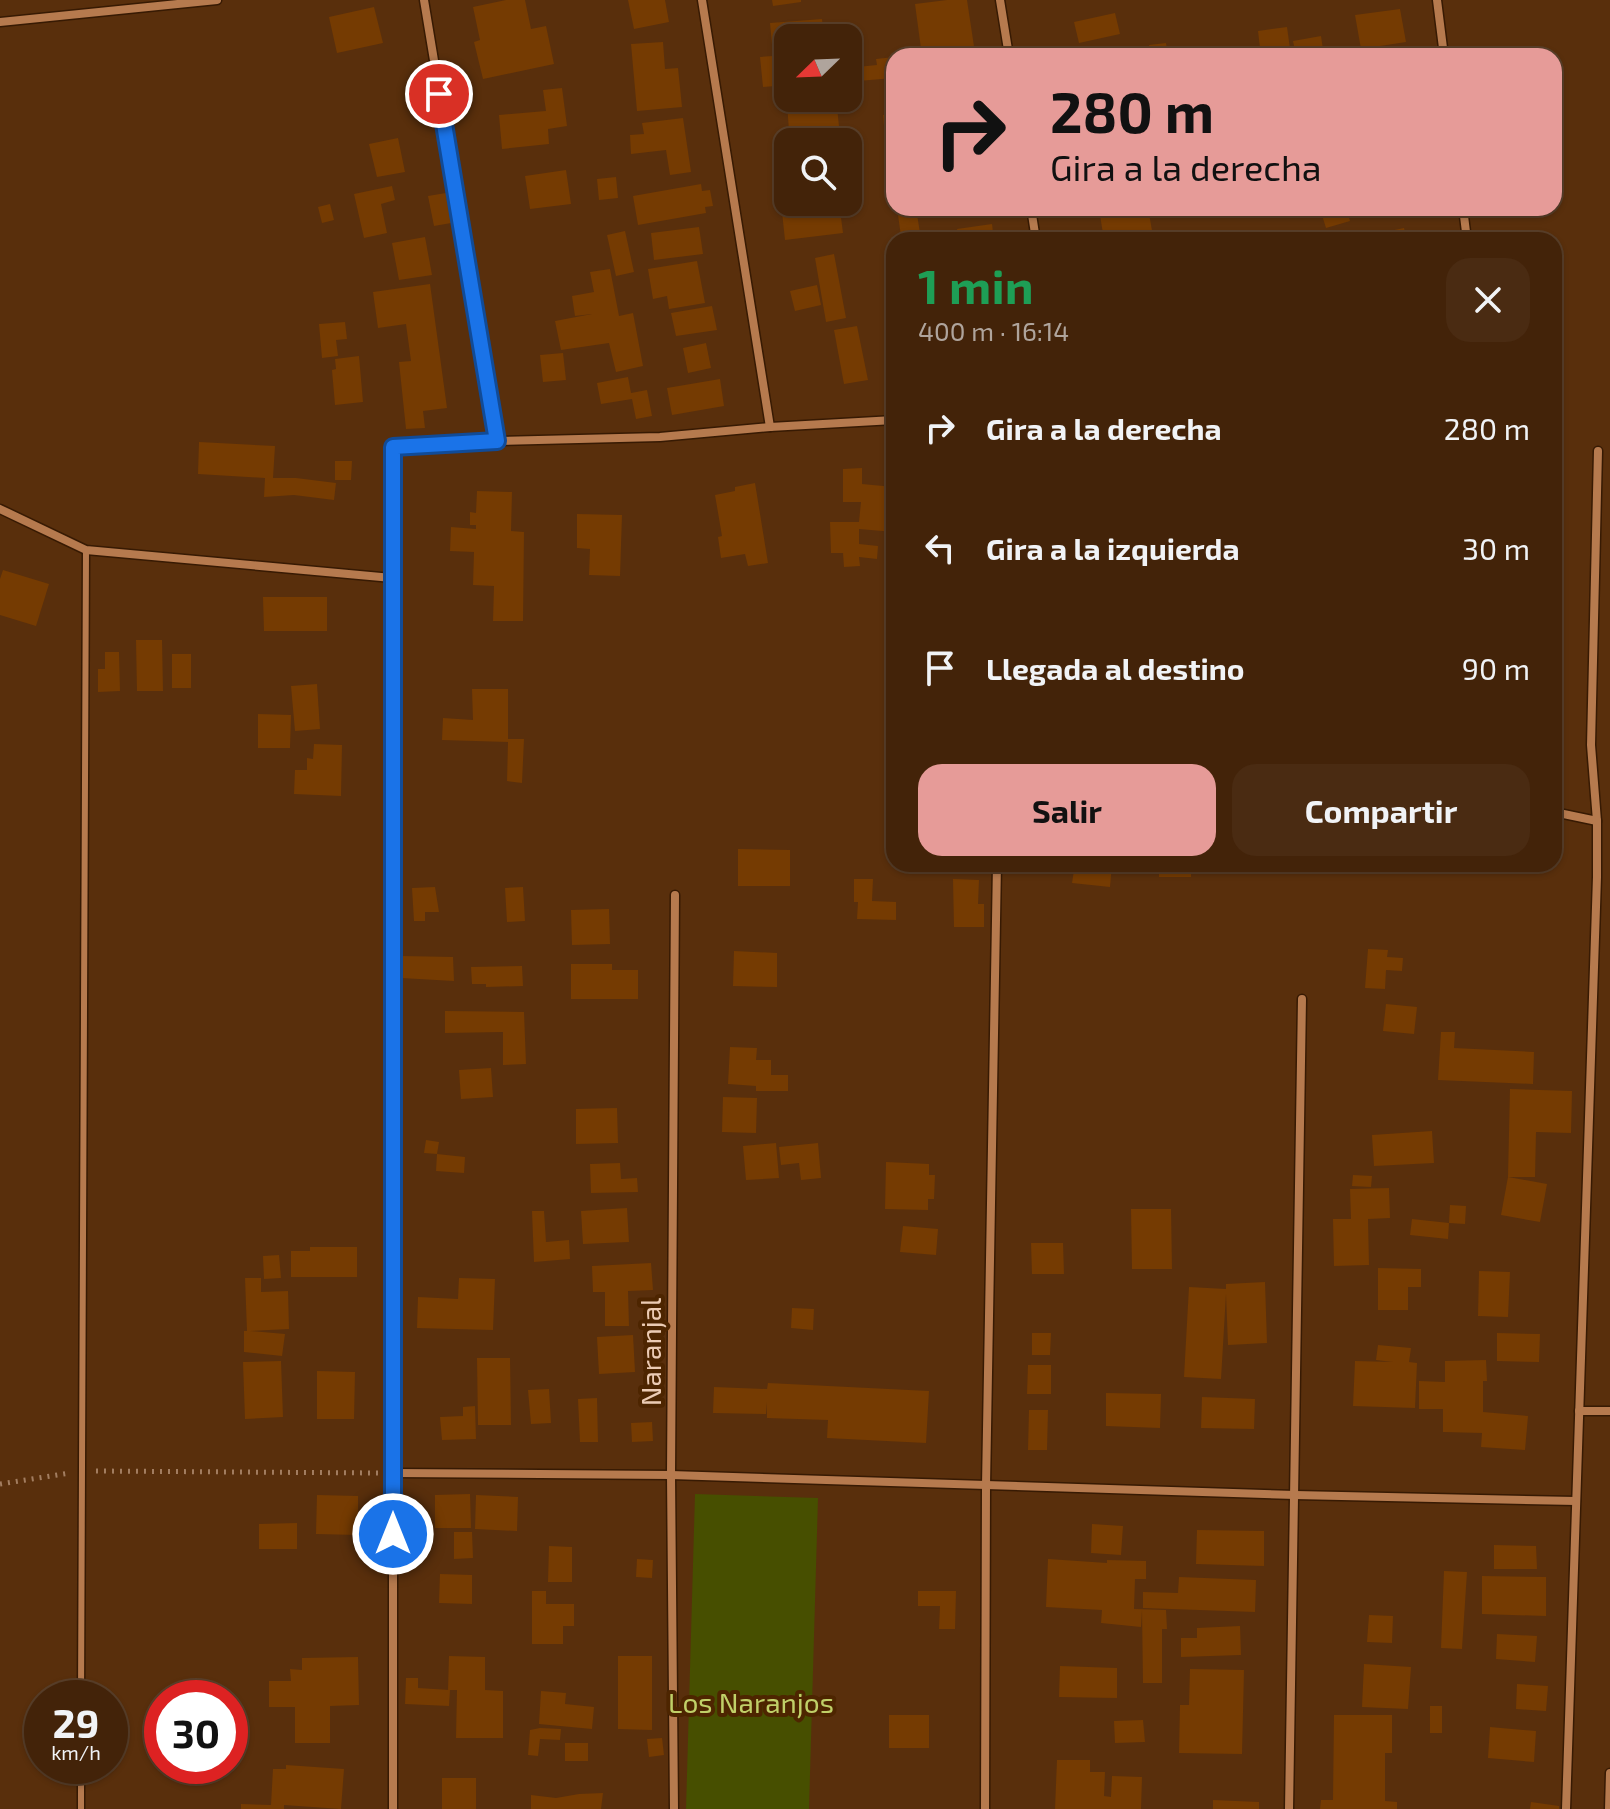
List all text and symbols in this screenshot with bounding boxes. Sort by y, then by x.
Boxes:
north arrow [774,24,862,112]
map controls [774,24,862,216]
pin [405,60,473,128]
icon: arrive [417,72,461,116]
text: 280 m [1050,77,1214,144]
icon: right [918,80,1022,184]
button: search [774,128,862,216]
text: Gira a la derecha [1050,145,1322,188]
text: 1 min [918,256,1034,314]
button: close [1446,258,1530,342]
text: 400 m · 16:14 [918,315,1069,346]
icon: right [918,406,962,450]
text: Gira a la derecha [986,410,1222,446]
text: 280 m [1444,410,1530,446]
icon: left [918,526,962,570]
text: Gira a la izquierda [986,530,1240,566]
text: 30 m [1462,530,1530,566]
icon: arrive [918,646,962,690]
text: Llegada al destino [986,650,1245,686]
text: 90 m [1462,650,1530,686]
button: Salir [918,764,1216,856]
button: Compartir [1232,764,1530,856]
street label: Naranjal [633,1297,667,1406]
position arrow [351,1492,435,1576]
speed limit sign: 30 [144,1680,248,1784]
park label: Los Naranjos [668,1685,834,1719]
text: 29 [53,1698,99,1746]
text: km/h [51,1740,101,1764]

